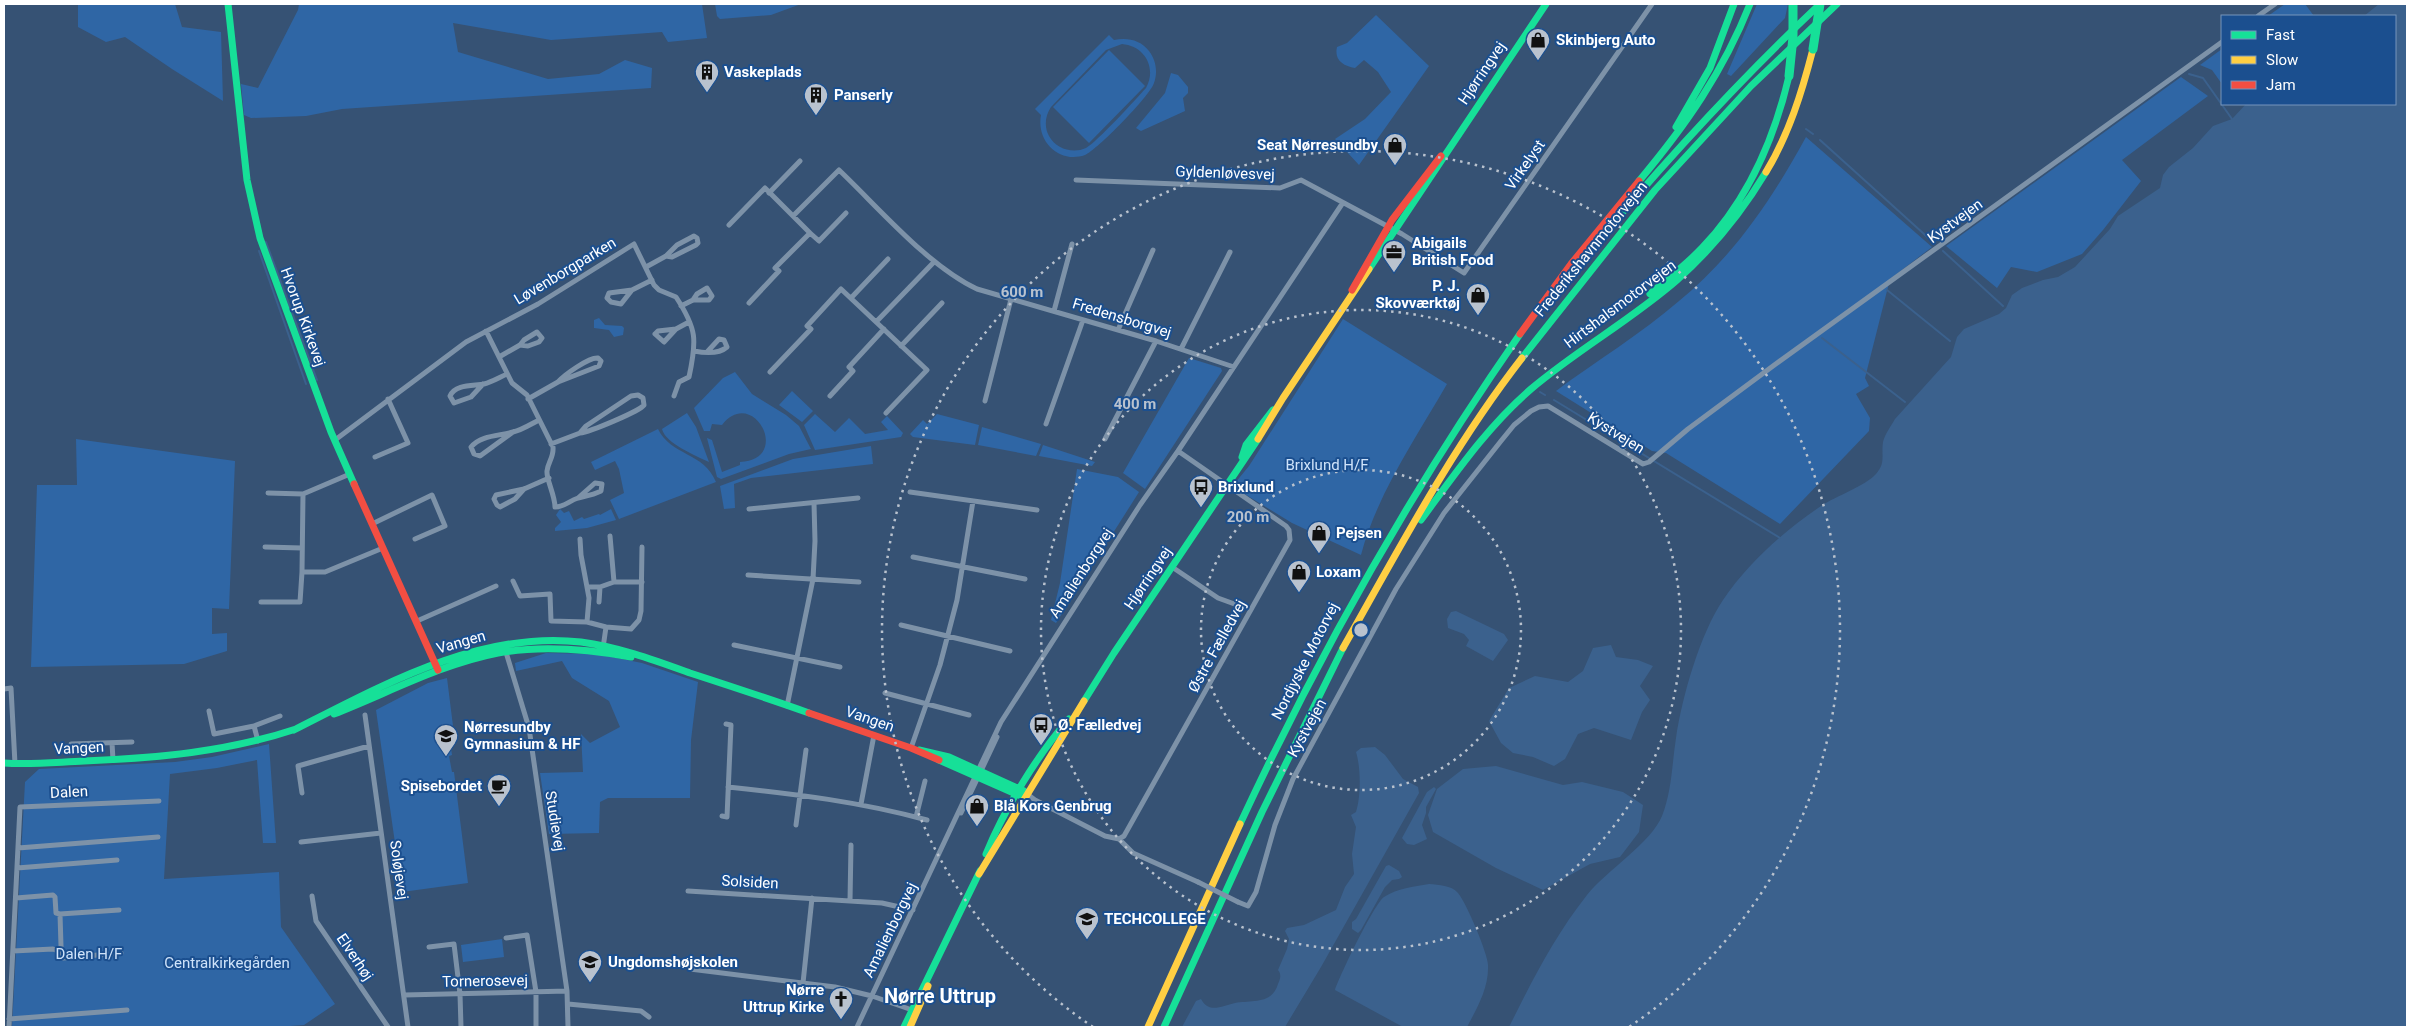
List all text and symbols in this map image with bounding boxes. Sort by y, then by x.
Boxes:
legend [2221,15,2396,105]
text: Fast [2266,26,2295,44]
shop icon: Skinbjerg Auto [1525,27,1551,61]
place label: Skinbjerg Auto [1556,31,1655,49]
street label: Hjørringvej [1454,38,1510,108]
text: Slow [2266,51,2298,69]
building icon: Vaskeplads [694,59,720,93]
place label: Vaskeplads [724,63,802,81]
text: Jam [2266,76,2296,94]
building icon: Panserly [803,82,829,116]
place label: Panserly [834,86,893,104]
shop icon: Seat Nørresundby [1382,132,1408,166]
place label: Seat Nørresundby [1257,136,1378,154]
street label: Virkelyst [1501,136,1549,194]
street label: Gyldenløvesvej [1175,162,1275,184]
street label: Frederikshavnmotorvejen [1531,178,1651,320]
street label: Kystvejen [1924,195,1986,247]
street label: Løvenborgparken [511,233,619,309]
place label: Abigails British Food [1412,234,1493,269]
office icon: Abigails British Food [1381,239,1407,273]
street label: Hirtshalsmotorvejen [1560,256,1680,352]
street label: Hvorup Kirkevej [277,265,329,369]
place label: P. J. Skovværktøj [1376,277,1460,312]
shop icon: P. J. Skovværktøj [1465,282,1491,316]
text: 600 m [1001,283,1043,301]
street label: Fredensborgvej [1070,294,1174,342]
text: 400 m [1114,395,1156,413]
street label: Kystvejen [1584,408,1648,458]
park label: Brixlund H/F [1285,456,1369,474]
bus stop icon: Brixlund [1188,474,1214,508]
place label: Brixlund [1218,478,1274,496]
text: 200 m [1227,508,1269,526]
shop icon: Pejsen [1306,520,1332,554]
place label: Pejsen [1336,524,1382,542]
street label: Amalienborgvej [1045,525,1117,621]
street label: Hjørringvej [1120,543,1176,613]
shop icon: Loxam [1286,559,1312,593]
place label: Loxam [1316,563,1361,581]
street label: Østre Fælledvej [1184,597,1250,695]
street label: Nordjyske Motorvej [1268,599,1342,723]
centre of rings [1352,621,1370,639]
street label: Vangen [434,626,488,658]
street label: Kystvejen [1284,696,1330,760]
street label: Vangen [843,702,897,736]
bus stop icon: Ø. Fælledvej [1028,712,1054,746]
place label: Ø. Fælledvej [1058,716,1141,734]
place label: Nørresundby Gymnasium & HF [464,718,580,753]
school or university icon: Nørresundby Gymnasium & HF [433,723,459,757]
street label: Vangen [53,738,105,758]
cafe icon: Spisebordet [486,773,512,807]
place label: Spisebordet [401,777,482,795]
street label: Dalen [50,782,88,802]
street label: Studievej [541,790,569,852]
shop icon: Blå Kors Genbrug [964,793,990,827]
place label: Blå Kors Genbrug [994,797,1112,815]
street label: Soløjevej [386,839,412,901]
street label: Solsiden [721,872,779,892]
street label: Amalienborgvej [859,879,921,981]
school or university icon: TECHCOLLEGE [1074,906,1100,940]
place label: TECHCOLLEGE [1104,910,1206,928]
street label: Elverhøj [333,930,377,984]
park label: Dalen H/F [56,945,122,963]
school or university icon: Ungdomshøjskolen [577,949,603,983]
place label: Ungdomshøjskolen [608,953,738,971]
park label: Centralkirkegården [164,954,290,972]
street label: Tornerosevej [442,971,528,991]
place label: Nørre Uttrup Kirke [743,981,824,1016]
district label: Nørre Uttrup [884,984,996,1008]
church icon: Nørre Uttrup Kirke [828,986,854,1020]

